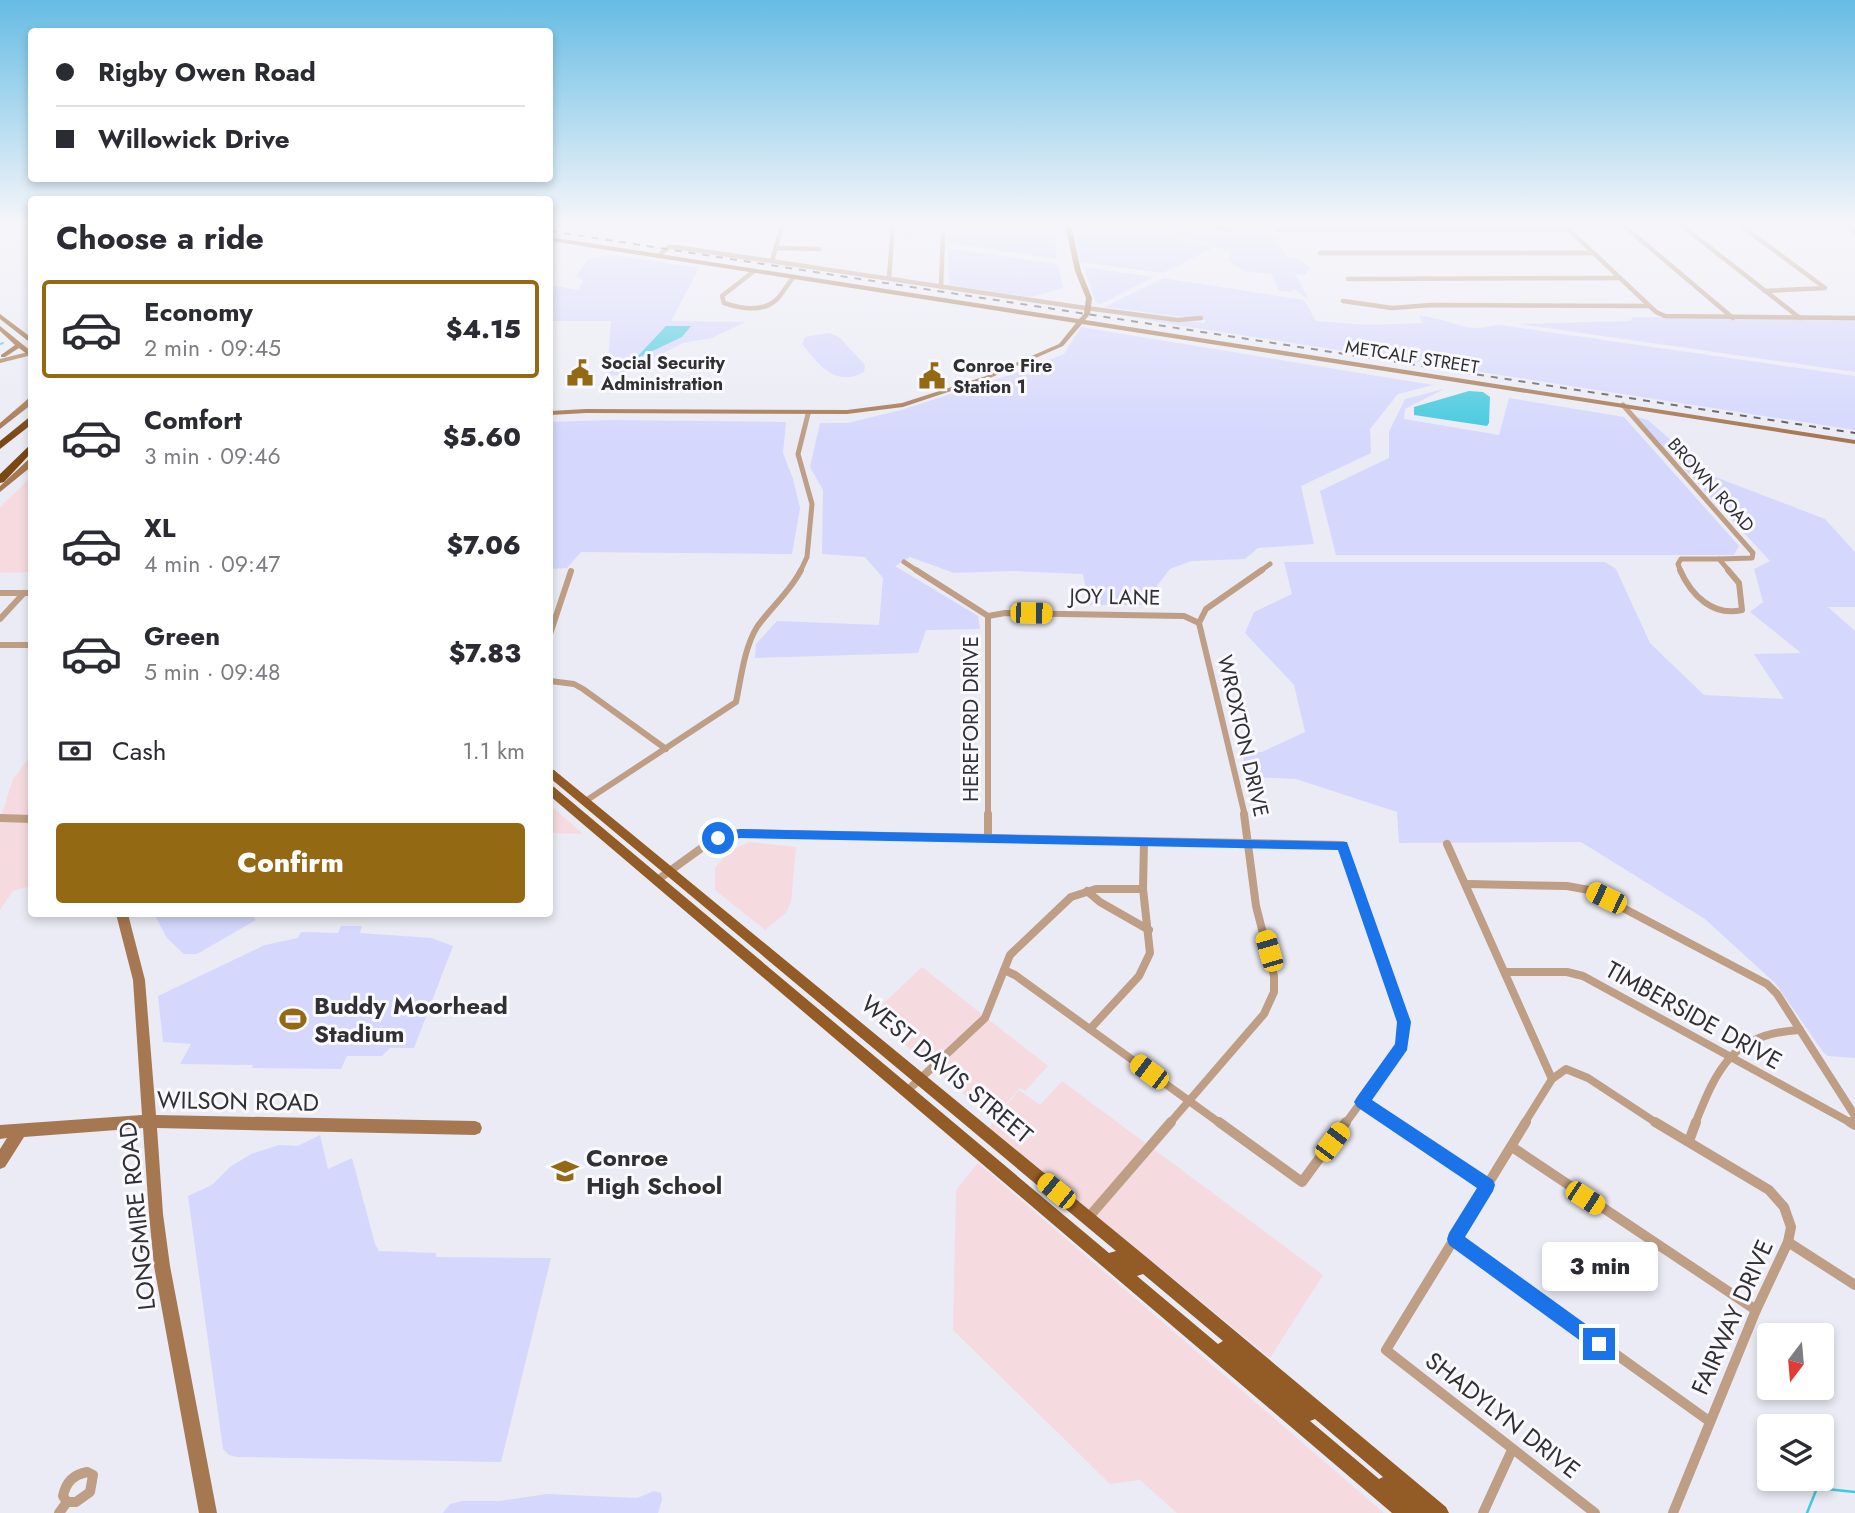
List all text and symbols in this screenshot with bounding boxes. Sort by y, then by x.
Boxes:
text: Rigby Owen Road [98,53,316,91]
text: Willowick Drive [98,120,290,158]
text: Choose a ride [56,215,264,261]
text: Economy [144,293,253,331]
icon: car [60,298,123,361]
text: $4.15 [446,310,521,348]
text: 2 min · 09:45 [144,331,281,365]
street label: METCALF STREET [1343,334,1481,380]
place label: Social Security Administration [600,350,726,397]
place label: Conroe Fire Station 1 [953,353,1052,400]
public building icon: Social Security Administration [565,358,595,388]
public building icon: Conroe Fire Station 1 [917,361,947,391]
text: Comfort [144,401,242,439]
icon: car [60,406,123,469]
text: $5.60 [443,418,521,456]
street label: BROWN ROAD [1662,432,1760,538]
text: 3 min · 09:46 [144,439,281,473]
text: XL [144,509,176,547]
icon: car [60,514,123,577]
text: $7.06 [446,526,521,564]
text: 4 min · 09:47 [144,547,280,581]
street label: JOY LANE [1066,581,1161,613]
car [1010,602,1053,624]
text: Green [144,617,220,655]
icon: car [60,622,123,685]
text: $7.83 [449,634,521,672]
street label: HEREFORD DRIVE [956,636,986,802]
street label: WROXTON DRIVE [1210,652,1276,820]
text: 5 min · 09:48 [144,655,280,689]
icon: cash [56,732,94,770]
text: Cash [112,732,166,770]
text: 1.1 km [462,734,525,768]
route start [702,822,734,854]
button: Confirm [56,823,525,903]
car [1583,879,1630,917]
car [1254,928,1285,974]
street label: TIMBERSIDE DRIVE [1599,952,1789,1078]
street label: WEST DAVIS STREET [853,987,1041,1151]
place label: Buddy Moorhead Stadium [314,988,508,1051]
sports icon: Buddy Moorhead Stadium [278,1004,308,1034]
car [1126,1051,1173,1093]
street label: WILSON ROAD [157,1082,319,1120]
car [1311,1119,1354,1165]
street label: LONGMIRE ROAD [110,1120,164,1312]
place label: Conroe High School [586,1140,722,1203]
school or university icon: Conroe High School [550,1156,580,1186]
car [1034,1170,1079,1212]
car [1562,1178,1609,1218]
street label: FAIRWAY DRIVE [1682,1234,1782,1400]
callout: 3 min [1541,1242,1657,1292]
text: 3 min [1570,1249,1630,1283]
north arrow [1757,1323,1834,1400]
map controls [1757,1323,1834,1491]
route end [1583,1328,1615,1360]
street label: SHADYLYN DRIVE [1418,1343,1588,1487]
button: layers [1757,1414,1834,1491]

